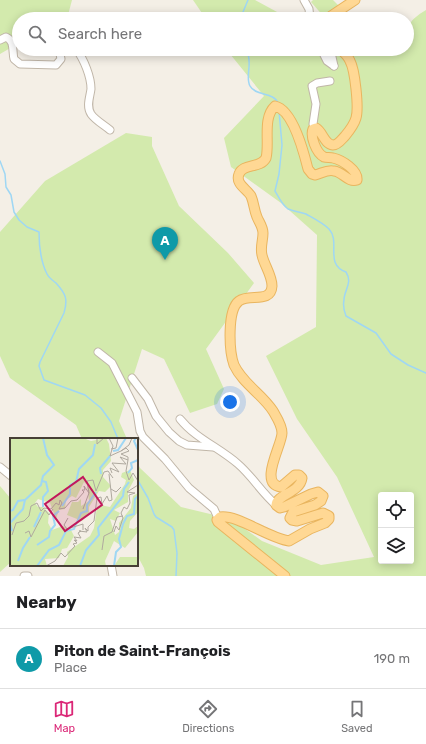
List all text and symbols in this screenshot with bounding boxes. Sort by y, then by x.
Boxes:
search box [12,12,414,56]
icon: search [26,23,48,45]
text: Search here [58,25,142,43]
pin: A [152,227,178,260]
your location [220,392,240,412]
inset map [10,438,138,566]
map controls [378,492,414,564]
button: locate [378,492,414,528]
button: layers [378,528,414,564]
text: Nearby [16,592,77,612]
text: Piton de Saint-François [54,642,231,660]
text: A [24,651,34,666]
text: 190 m [374,651,410,666]
text: Place [54,660,87,675]
tab: Map [53,698,75,735]
tab: Directions [182,698,234,735]
tab: Saved [341,698,373,735]

